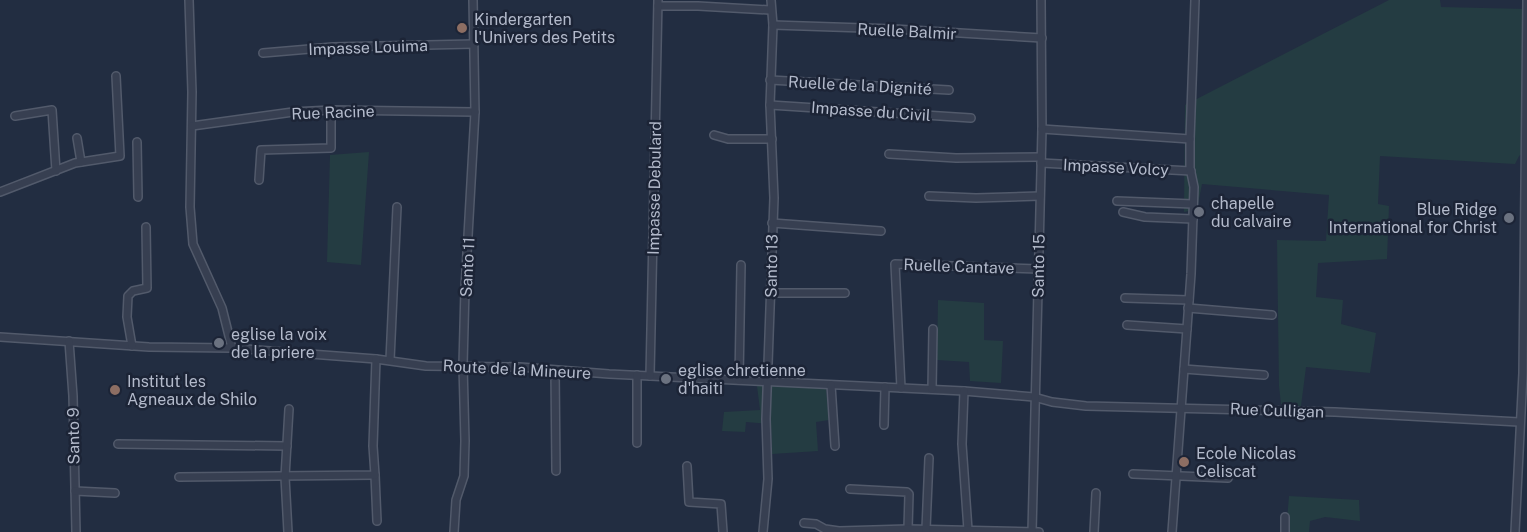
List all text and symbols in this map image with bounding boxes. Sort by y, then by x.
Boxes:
place label: Kindergarten l'Univers des Petits [474,10,615,47]
street label: Ruelle Balmir [857,19,957,44]
marker: Kindergarten l'Univers des Petits [455,21,469,35]
street label: Impasse Louima [308,36,428,59]
street label: Ruelle de la Dignité [788,72,932,99]
street label: Impasse du Civil [810,98,932,125]
street label: Rue Racine [291,102,375,123]
street label: Impasse Debulard [644,121,665,255]
street label: Impasse Volcy [1063,155,1170,180]
place label: chapelle du calvaire [1211,194,1291,231]
place label: Blue Ridge International for Christ [1329,200,1497,237]
marker: chapelle du calvaire [1192,205,1206,219]
marker: Blue Ridge International for Christ [1502,211,1516,225]
street label: Santo 13 [761,234,782,298]
street label: Santo 15 [1028,234,1049,298]
street label: Santo 11 [456,236,479,298]
street label: Ruelle Cantave [903,255,1015,278]
place label: eglise la voix de la priere [231,325,327,362]
marker: eglise la voix de la priere [212,336,226,350]
street label: Route de la Mineure [442,356,592,383]
place label: eglise chretienne d'haiti [678,361,806,398]
place label: Institut les Agneaux de Shilo [127,372,257,409]
marker: eglise chretienne d'haiti [659,372,673,386]
marker: Institut les Agneaux de Shilo [108,383,122,397]
street label: Rue Culligan [1230,399,1324,422]
street label: Santo 9 [64,407,83,465]
place label: Ecole Nicolas Celiscat [1196,444,1296,481]
marker: Ecole Nicolas Celiscat [1177,455,1191,469]

